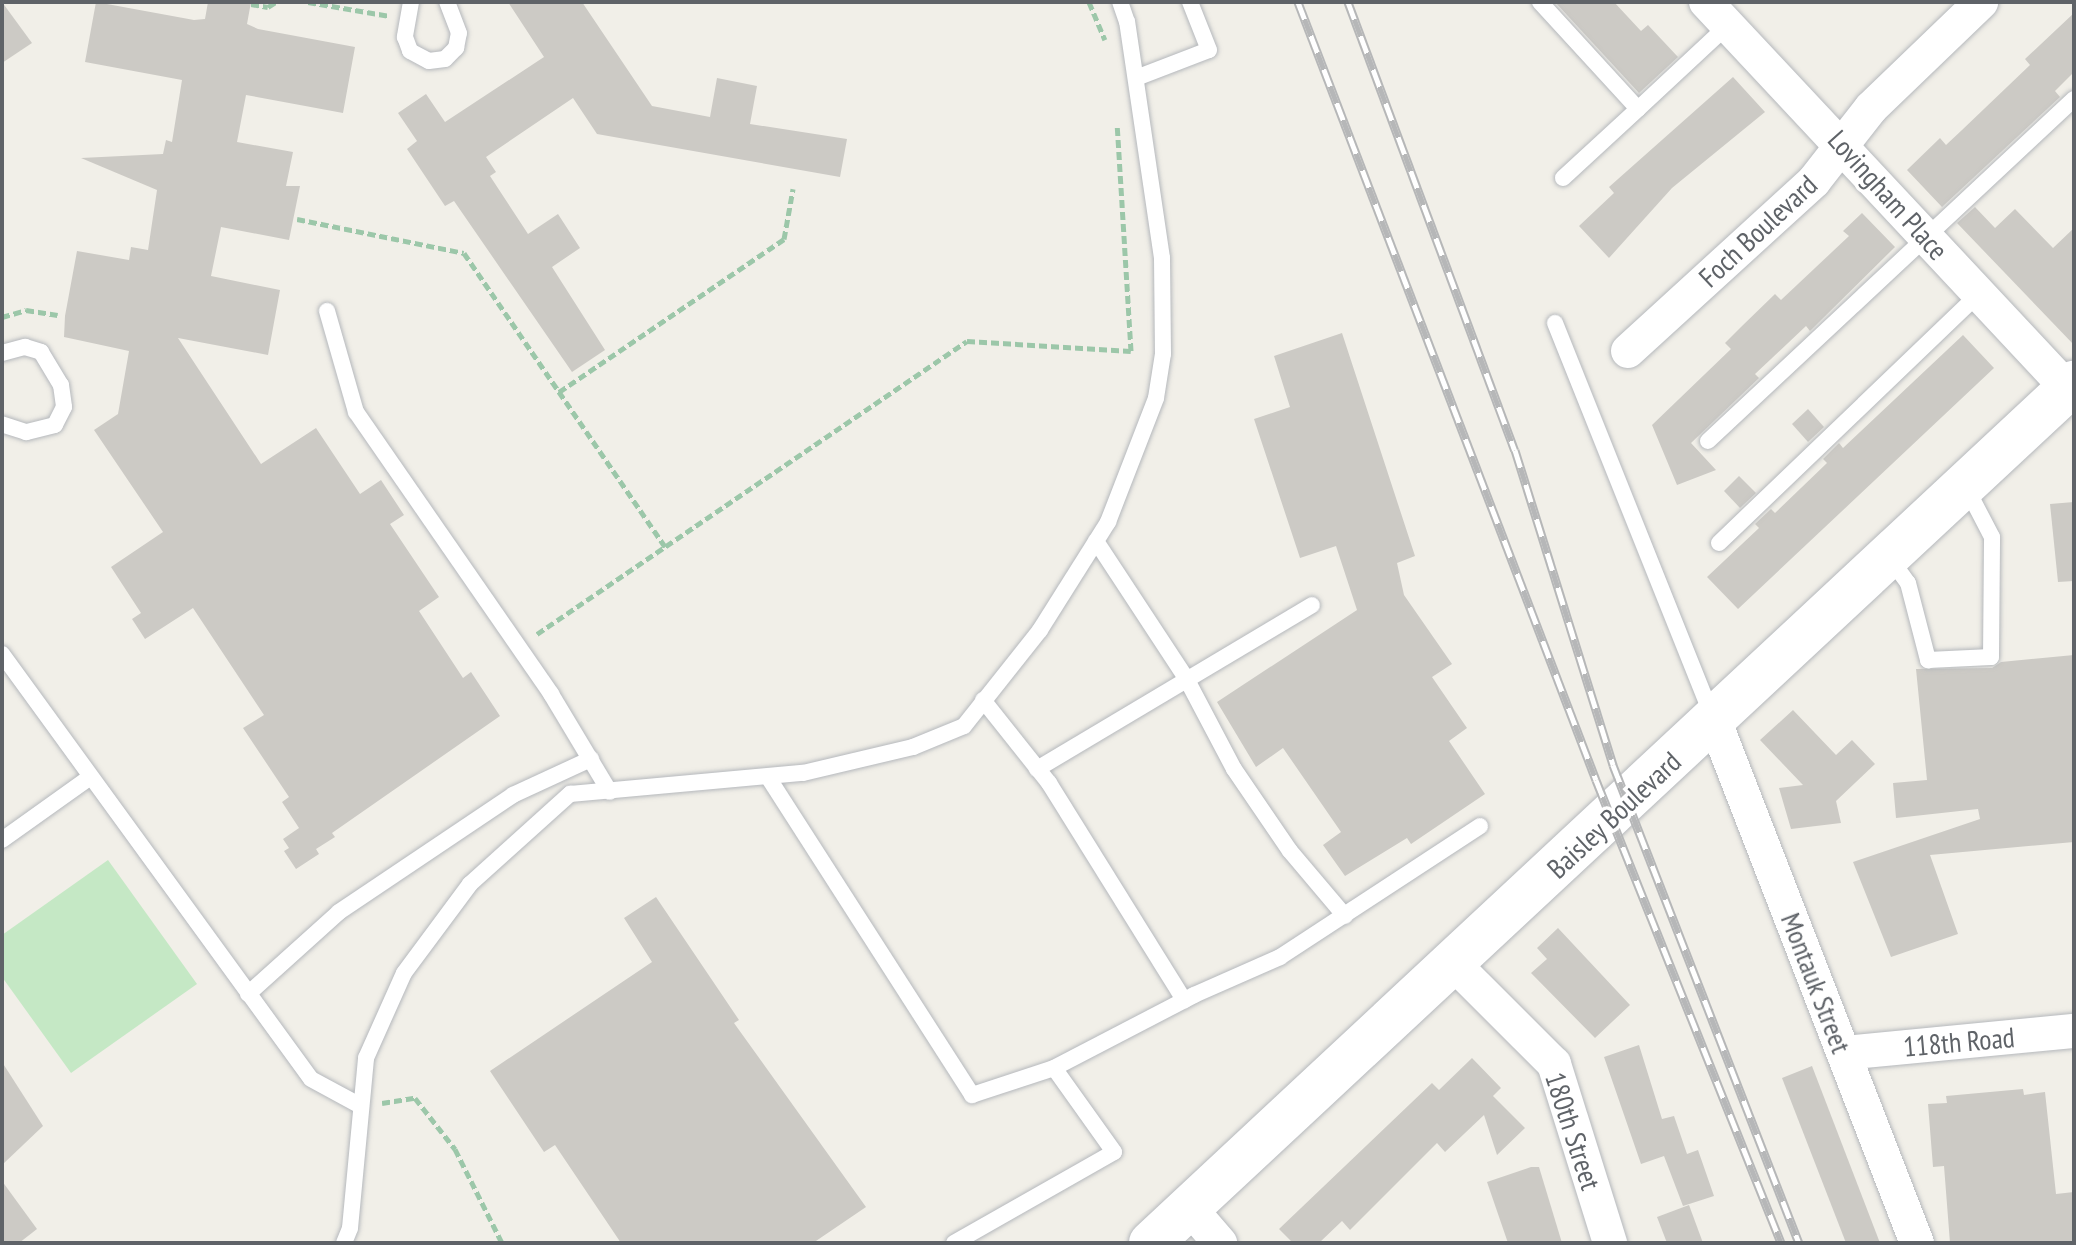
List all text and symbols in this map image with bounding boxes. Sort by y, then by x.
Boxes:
street label: Lovingham Place [1821,123,1955,267]
street label: Foch Boulevard [1692,168,1824,294]
street label: Baisley Boulevard [1540,744,1688,886]
street label: Montauk Street [1774,908,1858,1058]
street label: 118th Road [1902,1020,2016,1064]
street label: 180th Street [1538,1068,1608,1194]

